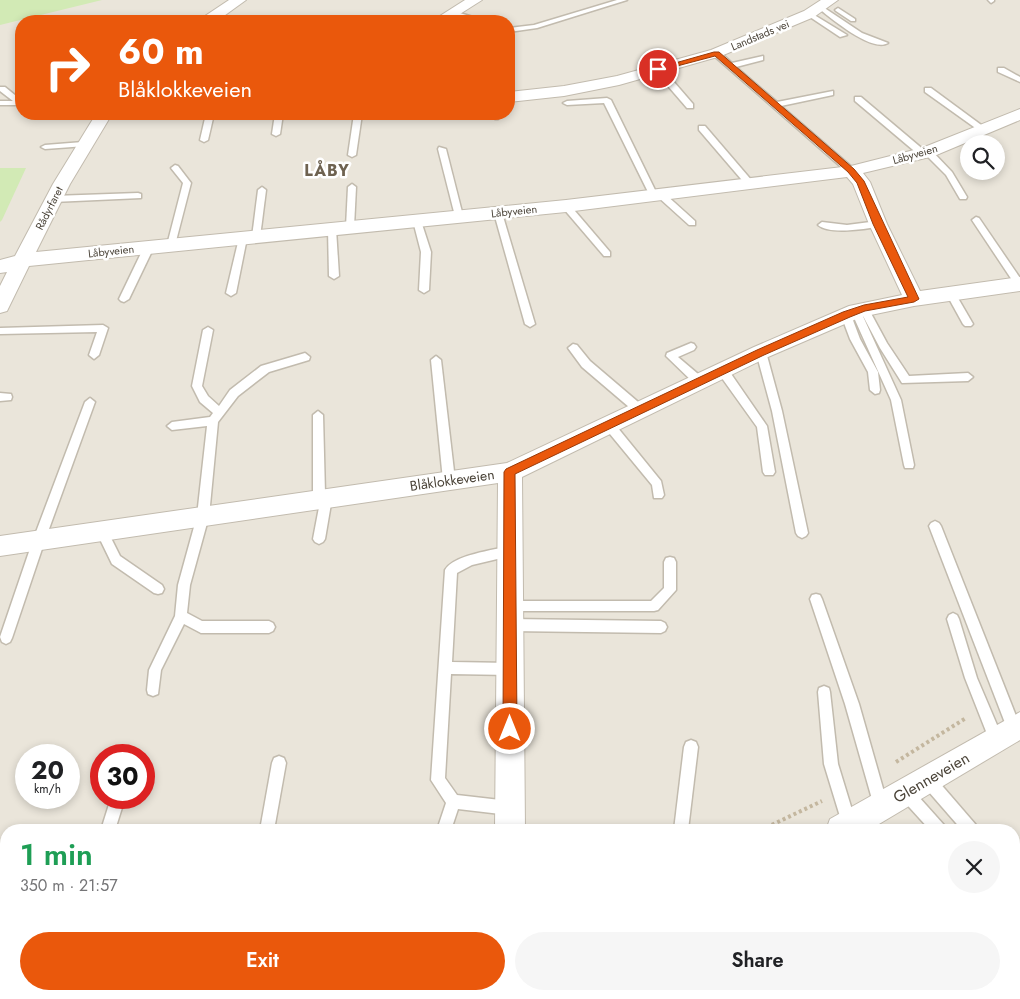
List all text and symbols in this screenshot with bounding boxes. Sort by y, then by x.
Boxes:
street label: Landstads vei [728,15,792,54]
text: 60 m [118,27,204,77]
icon: right [35,35,100,100]
pin [637,48,679,90]
icon: arrive [644,55,672,83]
text: Blåklokkeveien [118,73,252,105]
map controls [960,135,1005,180]
button: search [960,135,1005,180]
street label: Låbyveien [891,140,939,168]
district label: LÅBY [304,159,350,182]
street label: Rådyrfaret [31,183,67,232]
street label: Låbyveien [490,201,538,221]
street label: Låbyveien [87,241,135,261]
street label: Blåklokkeveien [408,464,496,496]
position arrow [483,702,535,754]
speed limit sign: 30 [90,744,155,809]
street label: Glenneveien [889,746,974,809]
text: 20 [31,752,64,788]
text: km/h [34,780,61,798]
text: 1 min [20,833,93,876]
button: close [948,841,1000,893]
text: 350 m · 21:57 [20,874,118,897]
button: Exit [20,932,505,990]
button: Share [515,932,1000,990]

